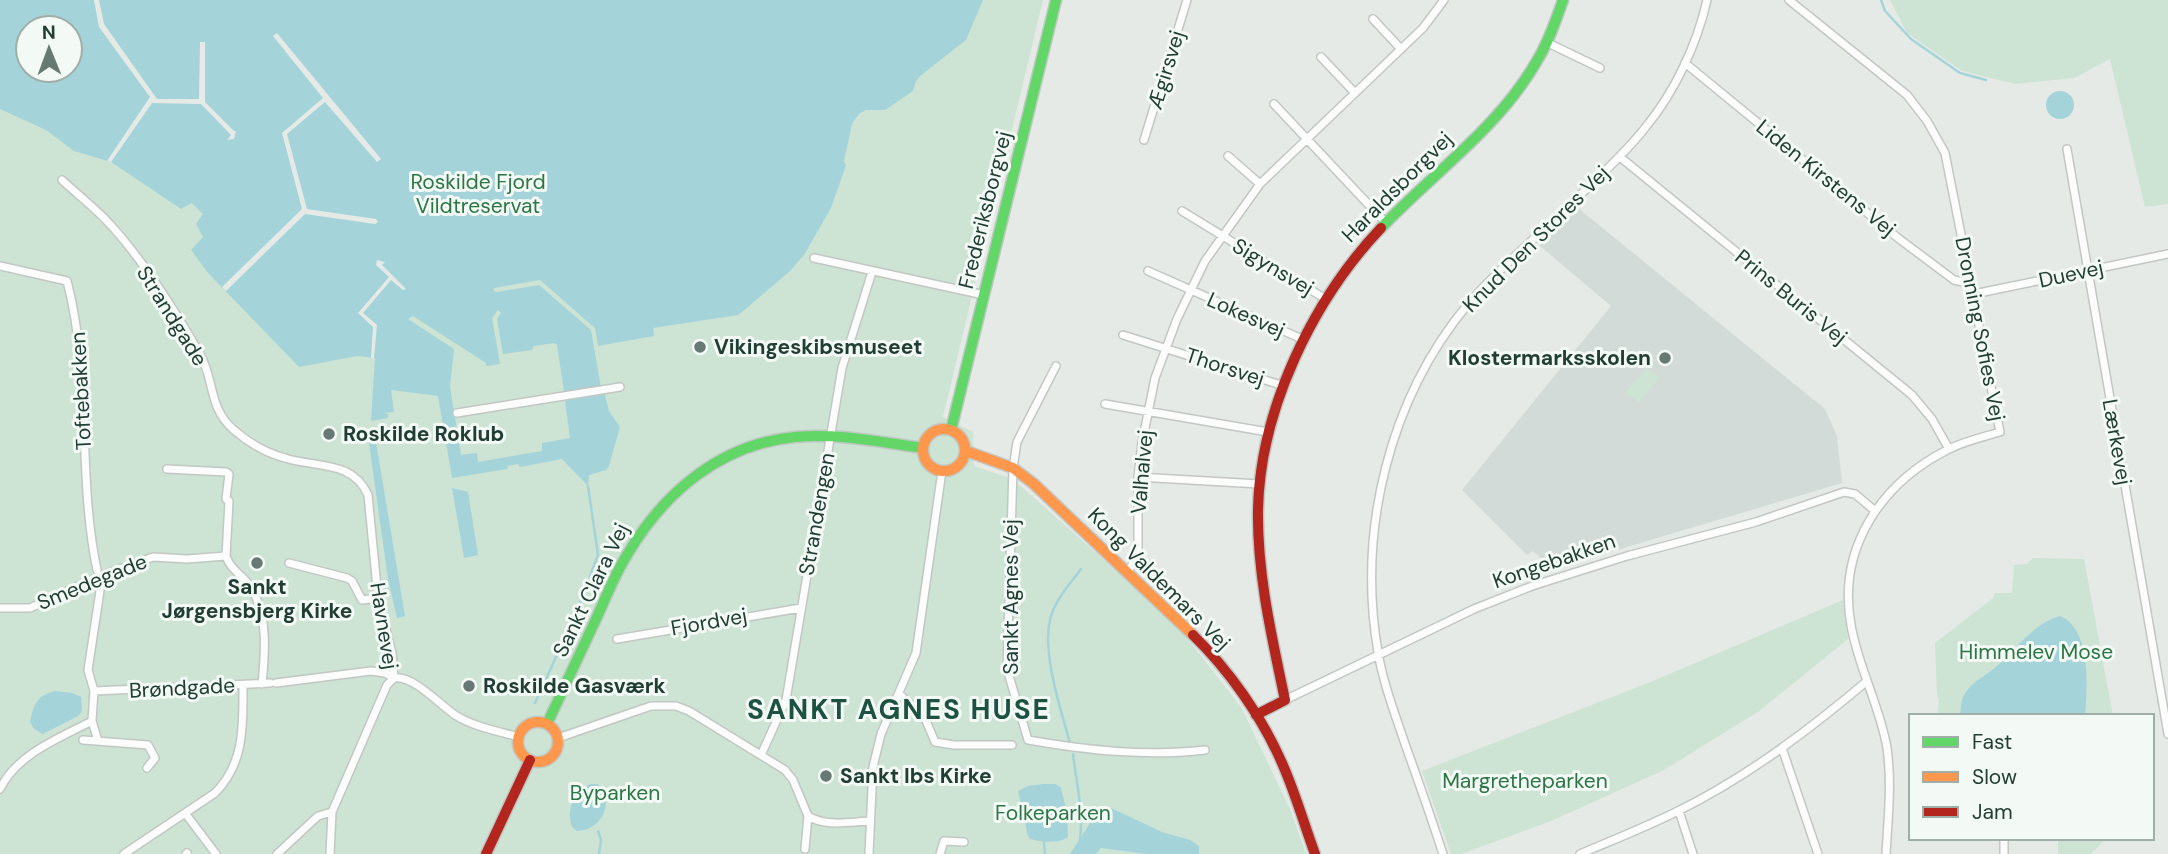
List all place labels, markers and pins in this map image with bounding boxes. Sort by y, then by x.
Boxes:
place label: Vikingeskibsmuseet [714,333,922,361]
marker: Vikingeskibsmuseet [692,339,708,355]
place label: Klostermarksskolen [1448,344,1651,372]
marker: Klostermarksskolen [1657,350,1673,366]
place label: Roskilde Roklub [343,420,504,448]
marker: Roskilde Roklub [321,426,337,442]
marker: Sankt Jørgensbjerg Kirke [249,555,265,571]
place label: Sankt Jørgensbjerg Kirke [162,573,352,625]
place label: Roskilde Gasværk [483,672,666,700]
marker: Roskilde Gasværk [461,678,477,694]
place label: Sankt Ibs Kirke [840,762,992,790]
marker: Sankt Ibs Kirke [818,768,834,784]

